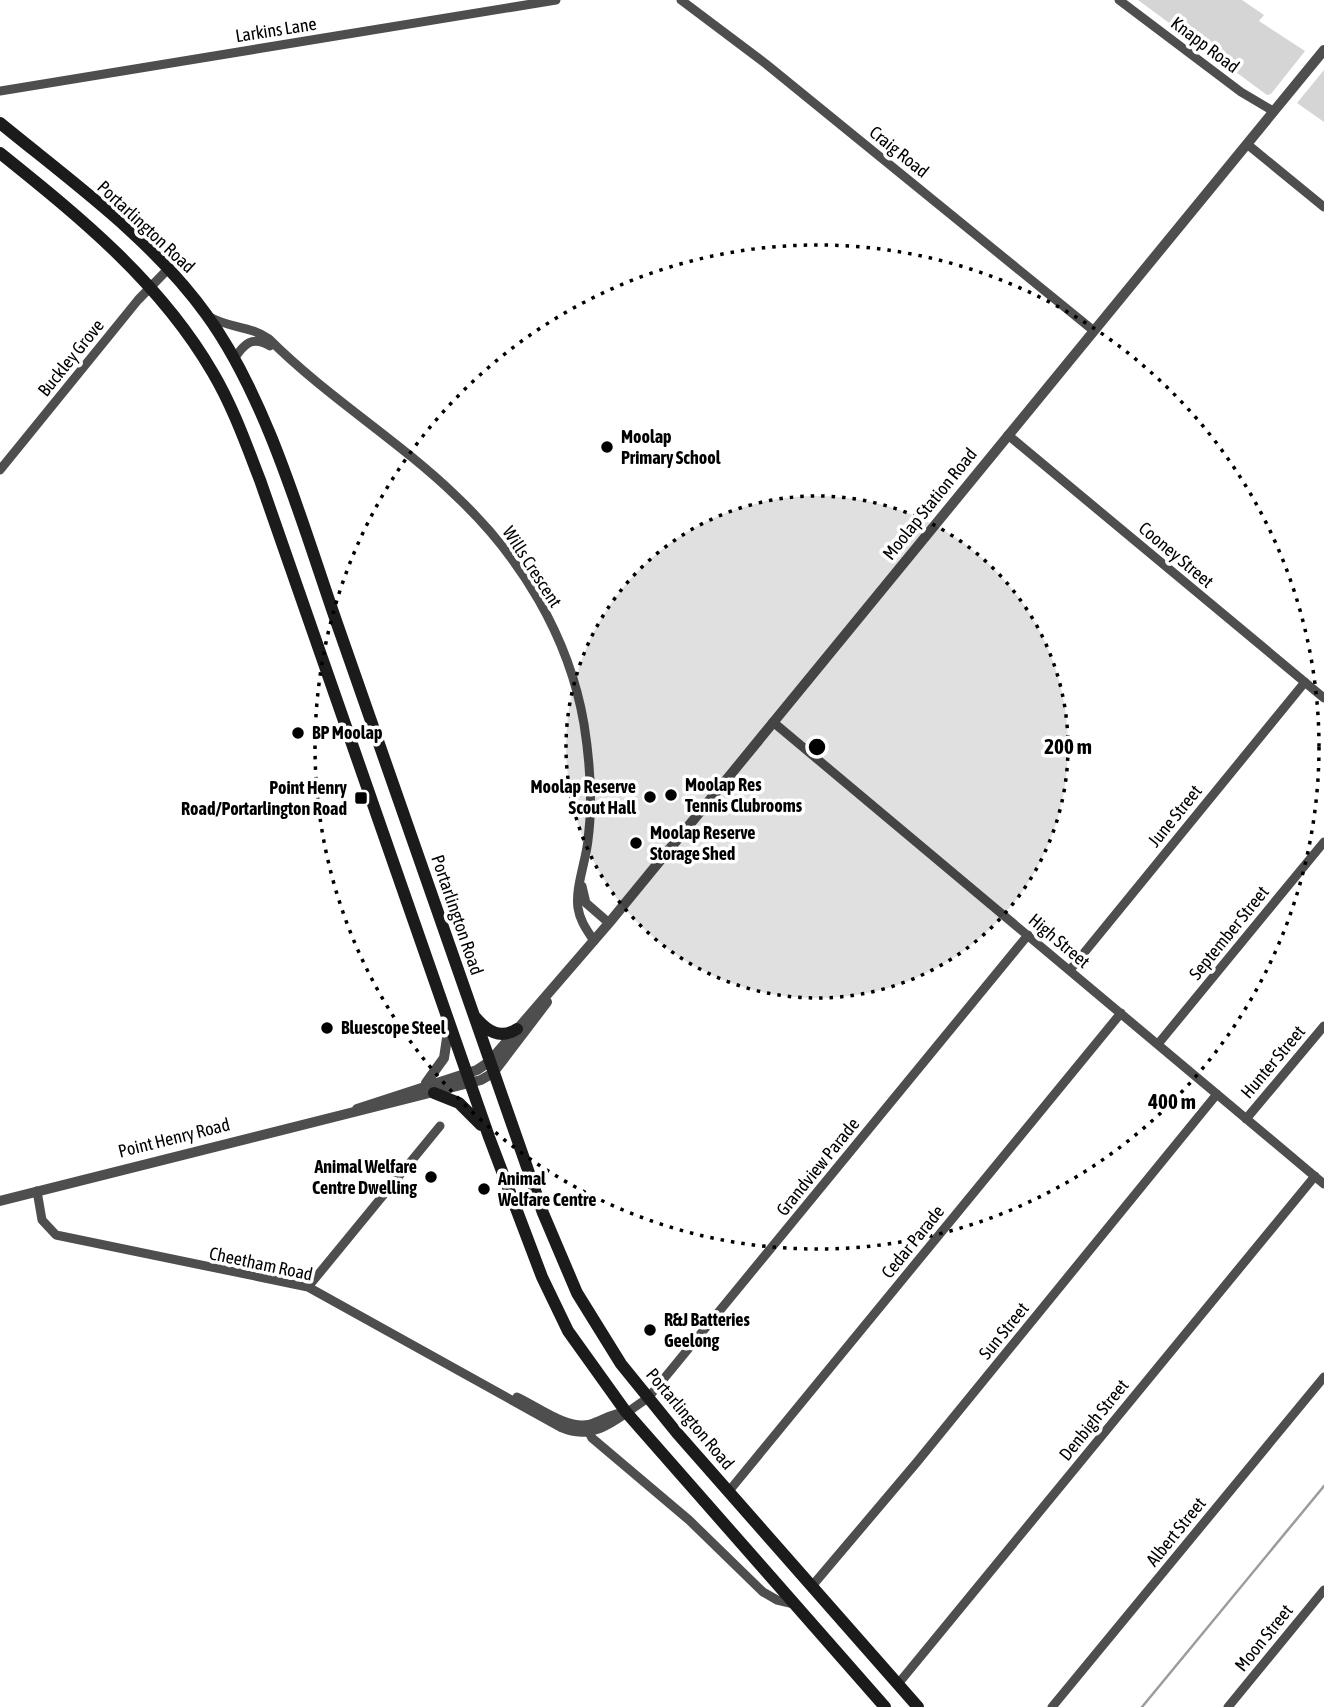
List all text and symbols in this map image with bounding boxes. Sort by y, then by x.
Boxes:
street label: Knapp Road [1167,12,1243,77]
street label: Larkins Lane [234,13,318,46]
street label: Craig Road [865,121,933,182]
street label: Portarlington Road [93,176,199,277]
street label: Buckley Grove [33,315,108,400]
place label: Moolap Primary School [621,426,721,468]
marker: Moolap Primary School [599,439,615,455]
street label: Moolap Station Road [878,444,981,564]
street label: Cooney Street [1135,517,1218,592]
street label: Wills Crescent [498,522,566,611]
place label: BP Moolap [312,722,382,743]
marker: BP Moolap [290,725,306,741]
text: 200 m [1044,734,1092,758]
centre of rings [805,735,829,759]
place label: Moolap Res Tennis Clubrooms [685,774,803,816]
place label: Moolap Reserve Scout Hall [530,776,636,818]
place label: Point Henry Road/Portarlington Road [181,777,348,819]
street label: June Street [1143,781,1206,851]
marker: Moolap Res Tennis Clubrooms [663,787,679,803]
marker: Moolap Reserve Scout Hall [642,789,658,805]
marker: Point Henry Road/Portarlington Road [353,790,369,806]
place label: Moolap Reserve Storage Shed [650,822,756,864]
marker: Moolap Reserve Storage Shed [628,835,644,851]
street label: Portarlington Road [427,852,488,978]
street label: September Street [1184,882,1273,984]
street label: High Street [1025,909,1094,972]
place label: Bluescope Steel [341,1017,446,1038]
marker: Bluescope Steel [319,1020,335,1036]
street label: Hunter Street [1236,1021,1309,1102]
text: 400 m [1147,1089,1196,1113]
street label: Point Henry Road [116,1113,232,1162]
street label: Grandview Parade [772,1114,863,1220]
place label: Animal Welfare Centre Dwelling [312,1156,417,1198]
place label: Animal Welfare Centre [497,1168,596,1210]
marker: Animal Welfare Centre Dwelling [423,1169,439,1185]
marker: Animal Welfare Centre [476,1181,492,1197]
street label: Cedar Parade [877,1201,948,1282]
street label: Cheetham Road [207,1242,315,1285]
street label: Sun Street [974,1298,1033,1363]
place label: R&J Batteries Geelong [664,1309,750,1351]
marker: R&J Batteries Geelong [642,1322,658,1338]
street label: Portarlington Road [642,1364,739,1473]
street label: Denbigh Street [1055,1375,1133,1464]
street label: Albert Street [1141,1493,1210,1570]
street label: Moon Street [1230,1600,1297,1675]

